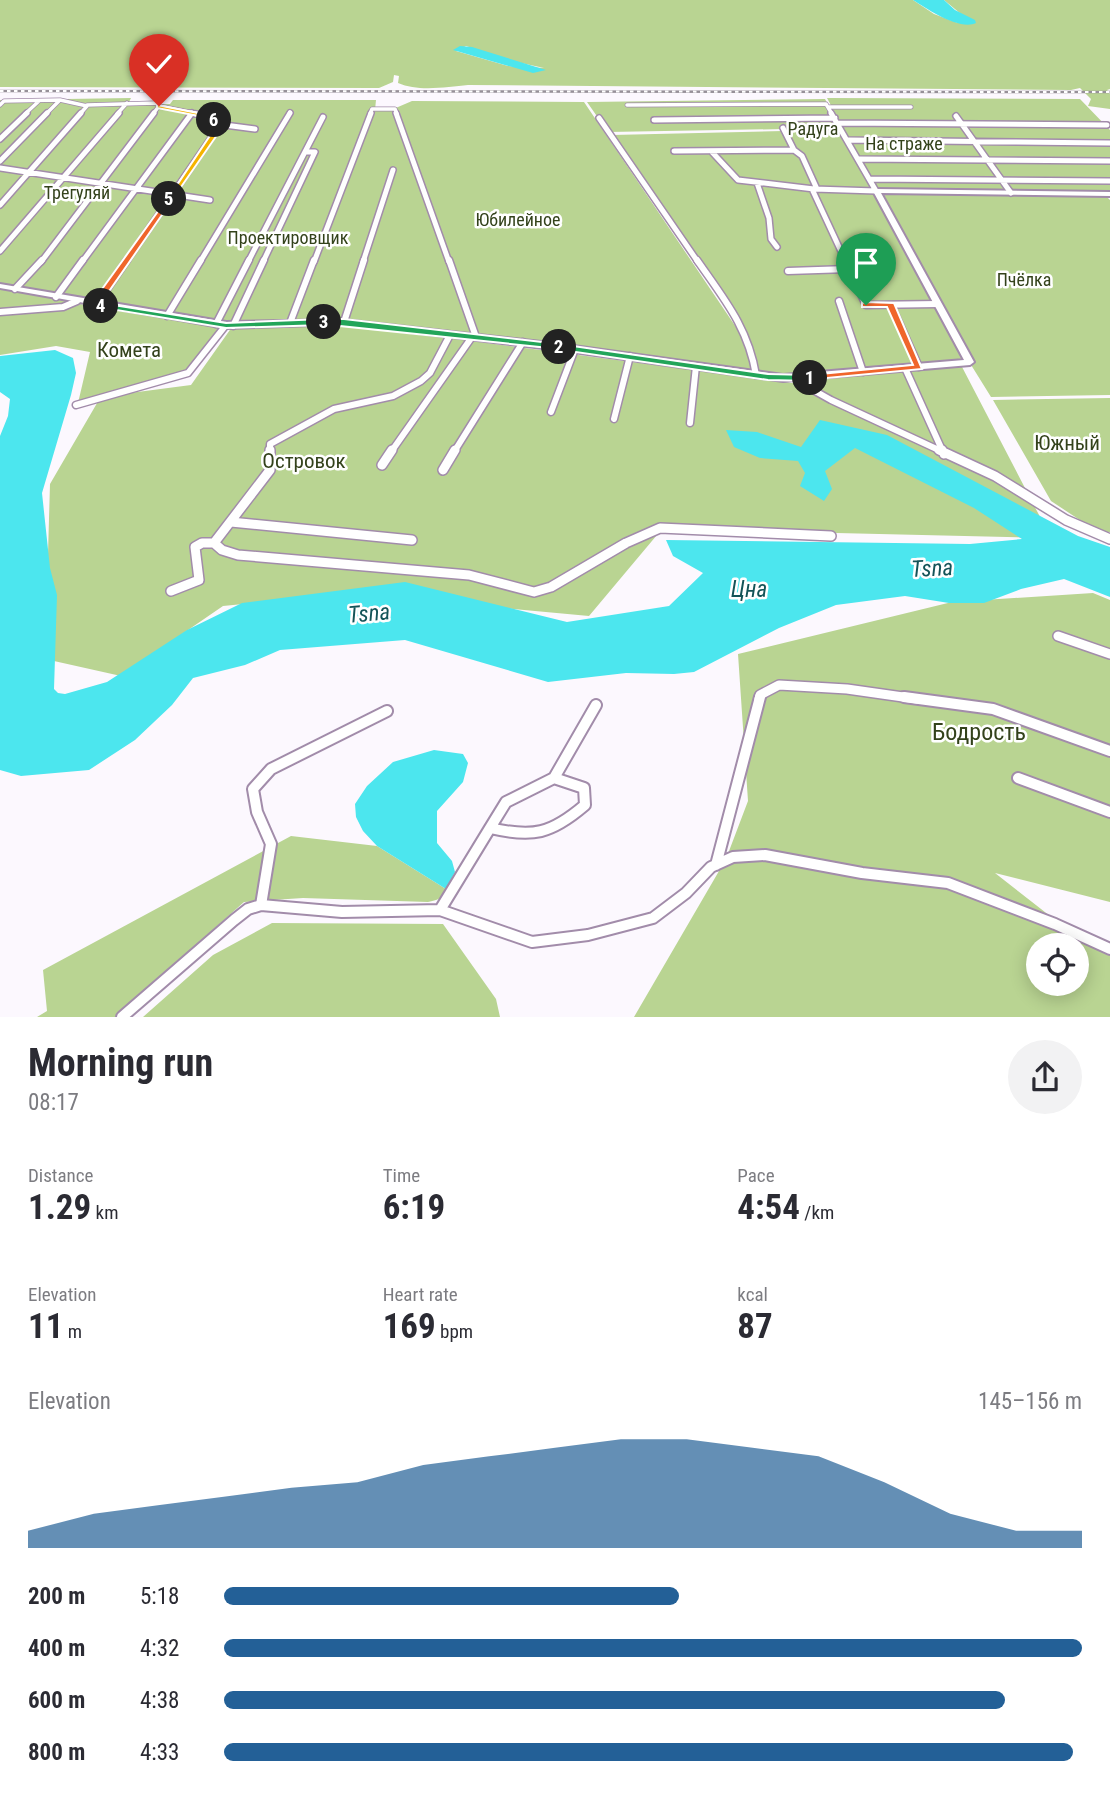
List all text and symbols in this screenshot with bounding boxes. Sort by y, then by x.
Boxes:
pin [129,34,189,106]
icon: check [140,45,178,83]
pin: 6 [196,102,232,138]
text: 6 [209,108,218,131]
park label: Радуга [788,118,838,139]
park label: На страже [865,133,943,154]
park label: Трегуляй [44,182,110,203]
pin: 5 [152,182,186,216]
text: 5 [164,187,173,210]
park label: Юбилейное [476,209,560,230]
park label: Проектировщик [228,227,349,248]
pin [836,233,896,305]
icon: arrive [847,244,885,282]
park label: Пчёлка [997,269,1051,290]
pin: 4 [84,288,119,324]
text: 4 [96,294,105,317]
pin: 3 [306,304,342,340]
text: 3 [319,310,328,333]
pin: 2 [542,330,576,364]
text: 2 [554,335,563,358]
park label: Комета [97,338,161,362]
pin: 1 [792,360,828,396]
text: 1 [805,366,814,389]
park label: Южный [1034,431,1100,455]
park label: Островок [262,449,346,473]
water label: Tsna [910,554,954,583]
water label: Цна [731,576,767,603]
water label: Tsna [347,598,391,629]
park label: Бодрость [932,718,1026,746]
map controls [1026,933,1089,996]
button: locate [1026,933,1089,996]
button: share [1008,1040,1082,1114]
text: Morning run [28,1041,213,1085]
text: 08:17 [28,1089,79,1116]
text: Distance [28,1164,93,1187]
text: Time [383,1164,420,1187]
text: Pace [737,1164,775,1187]
text: 1.29 [28,1187,91,1228]
text: 6:19 [383,1187,445,1228]
text: 4:54 [737,1187,800,1228]
text: km [91,1201,118,1224]
text: /km [800,1201,834,1224]
text: Elevation [28,1283,96,1306]
text: Heart rate [383,1283,458,1306]
text: kcal [737,1283,768,1306]
text: 11 [28,1306,63,1347]
text: 169 [383,1306,436,1347]
text: 87 [737,1306,773,1347]
text: m [63,1320,82,1343]
text: bpm [436,1320,473,1343]
text: Elevation [28,1388,111,1415]
text: 145–156 m [978,1388,1082,1415]
text: 200 m [28,1583,85,1610]
text: 5:18 [140,1583,179,1610]
text: 400 m [28,1635,85,1662]
text: 4:32 [140,1635,179,1662]
text: 600 m [28,1687,85,1714]
text: 4:38 [140,1687,179,1714]
text: 800 m [28,1739,85,1766]
text: 4:33 [140,1739,179,1766]

